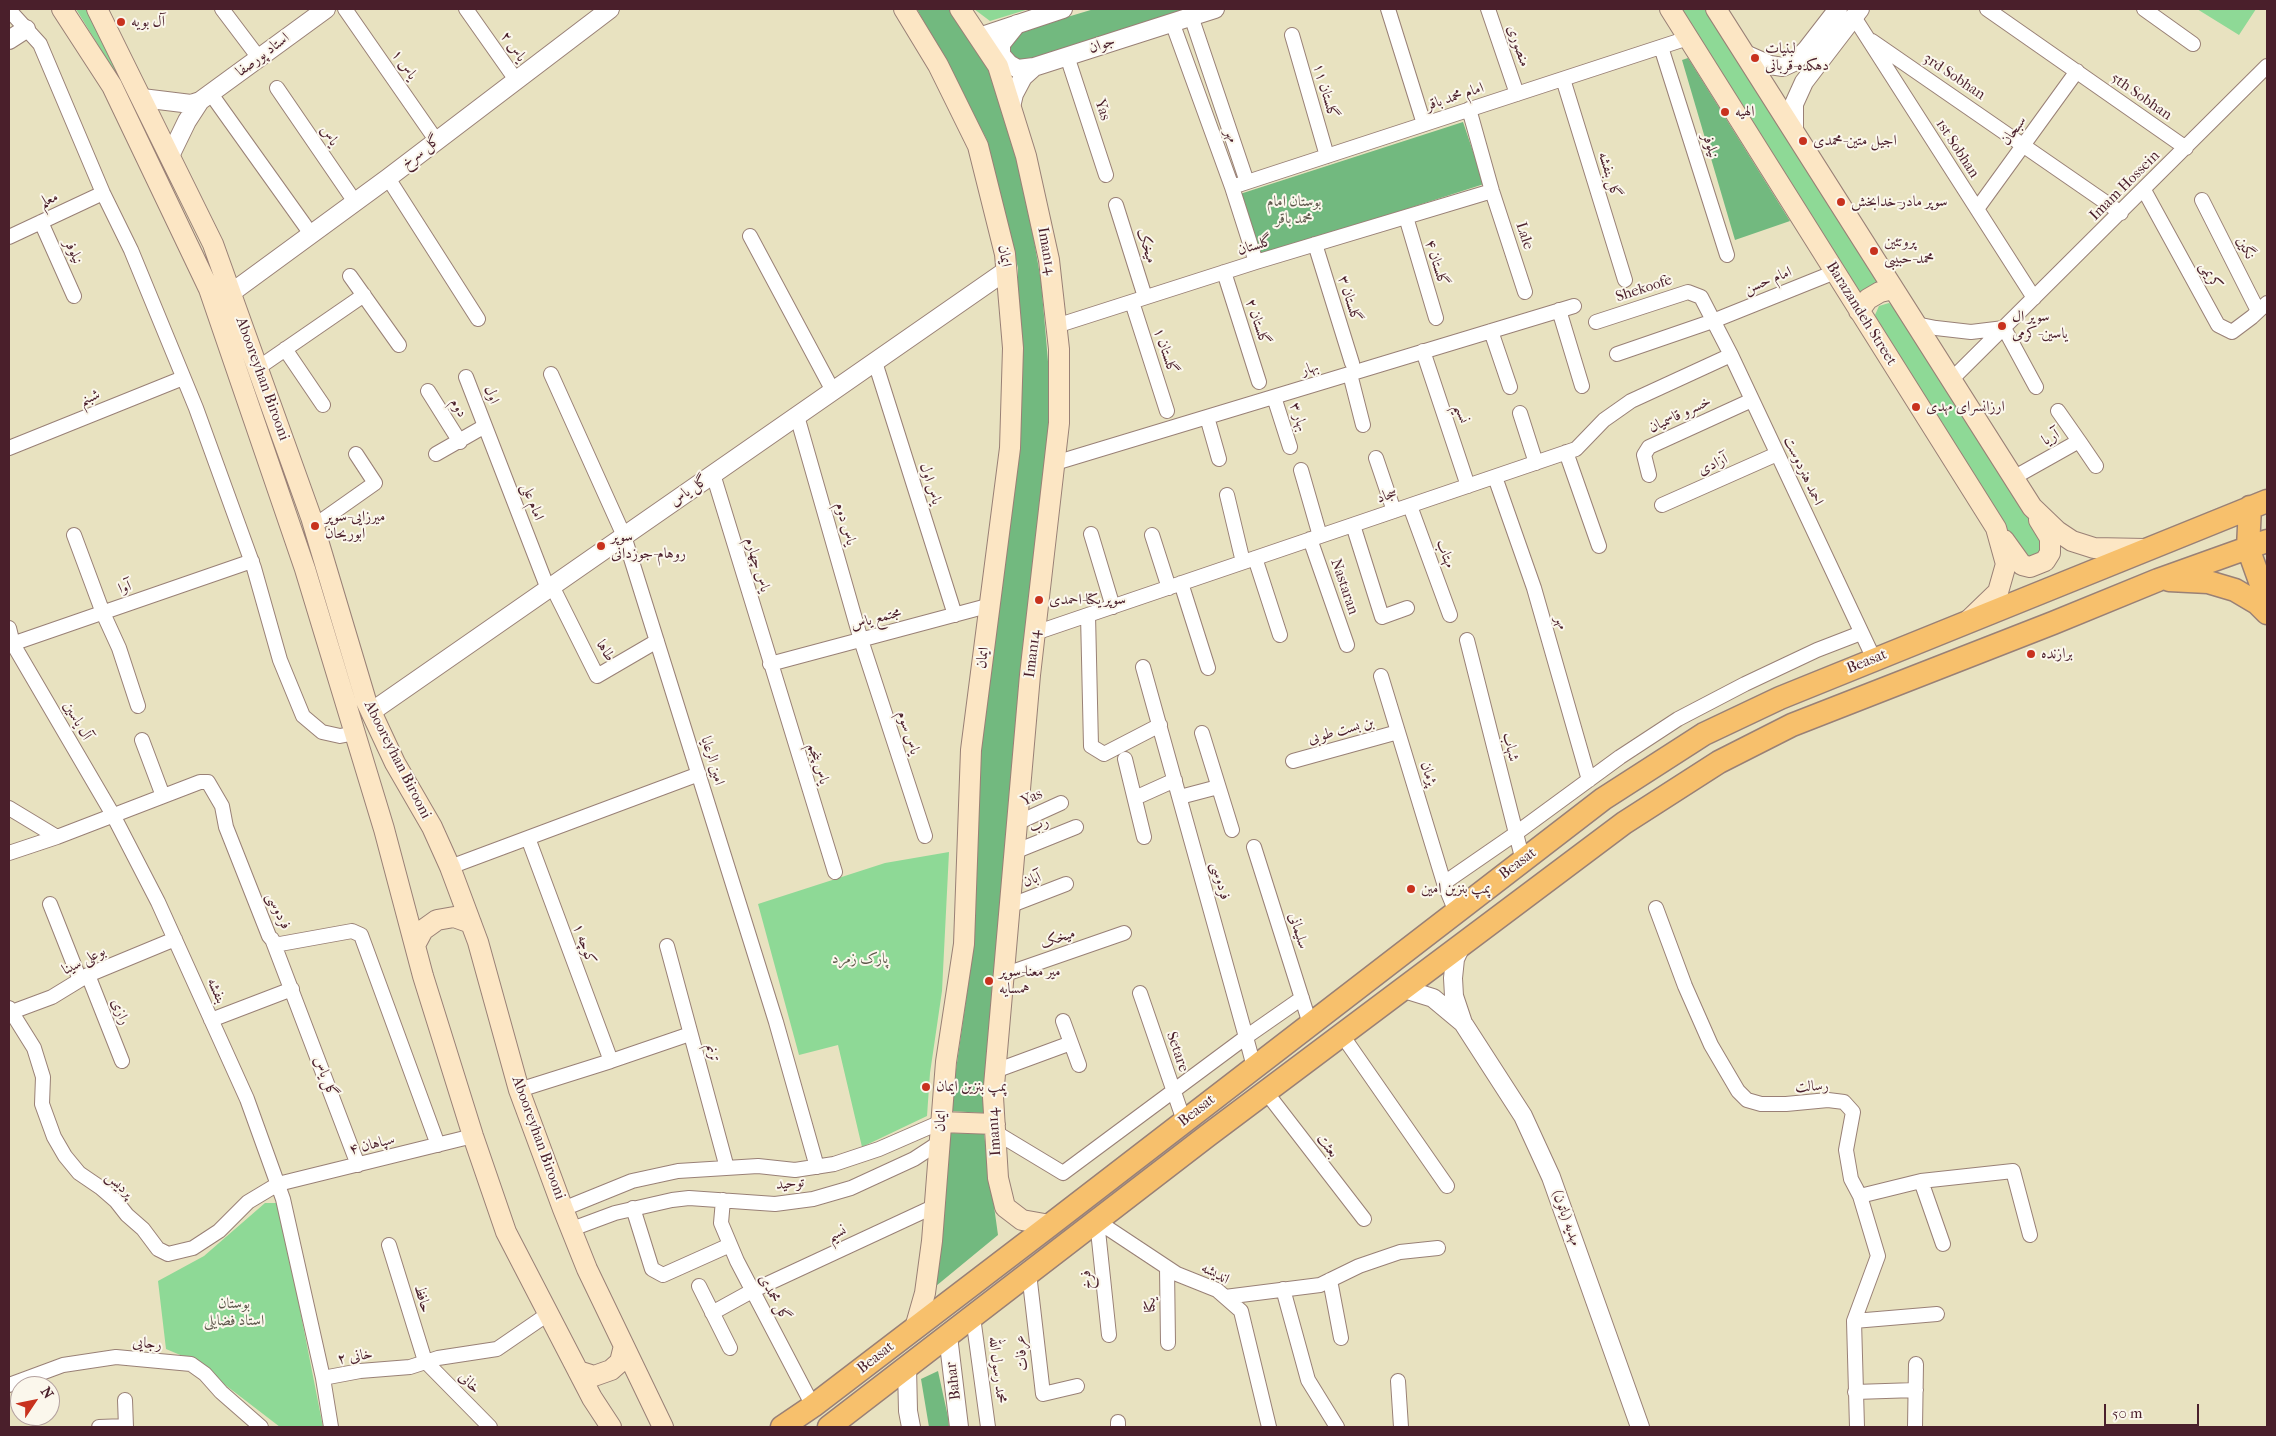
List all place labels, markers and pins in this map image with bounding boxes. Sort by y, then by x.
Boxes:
place label: آل بویه [131,13,165,31]
marker: آل بویه [115,16,127,28]
place label: لبنیات دهکده-قربانی [1765,40,1829,75]
marker: لبنیات دهکده-قربانی [1749,52,1761,64]
place label: الهیه [1735,103,1755,121]
marker: الهیه [1719,106,1731,118]
place label: اجیل متین-محمدی [1813,132,1897,150]
marker: اجیل متین-محمدی [1797,135,1809,147]
place label: سوپر مادر-خدابخش [1851,193,1947,211]
marker: سوپر مادر-خدابخش [1835,196,1847,208]
place label: پروتئین محمد-حبیبی [1884,233,1934,268]
marker: پروتئین محمد-حبیبی [1868,245,1880,257]
place label: سوپر ال یاسین-کرمی [2012,308,2068,343]
marker: سوپر ال یاسین-کرمی [1996,320,2008,332]
place label: ارزانسرای مهدی [1926,398,2005,416]
marker: ارزانسرای مهدی [1910,401,1922,413]
place label: میرزایی-سوپر ابوریحان [325,508,385,543]
marker: میرزایی-سوپر ابوریحان [309,520,321,532]
place label: سوپر روهام-جوزدانی [611,528,686,563]
marker: سوپر روهام-جوزدانی [595,540,607,552]
place label: سوپر یکتا-احمدی [1049,591,1126,609]
marker: سوپر یکتا-احمدی [1033,594,1045,606]
place label: برازنده [2041,645,2073,663]
marker: برازنده [2025,648,2037,660]
place label: پمپ بنزین امین [1421,880,1491,898]
marker: پمپ بنزین امین [1405,883,1417,895]
place label: میر معنا-سوپر همسایه [999,963,1061,998]
marker: میر معنا-سوپر همسایه [983,975,995,987]
place label: پمپ بنزین ایمان [936,1078,1007,1096]
marker: پمپ بنزین ایمان [920,1081,932,1093]

